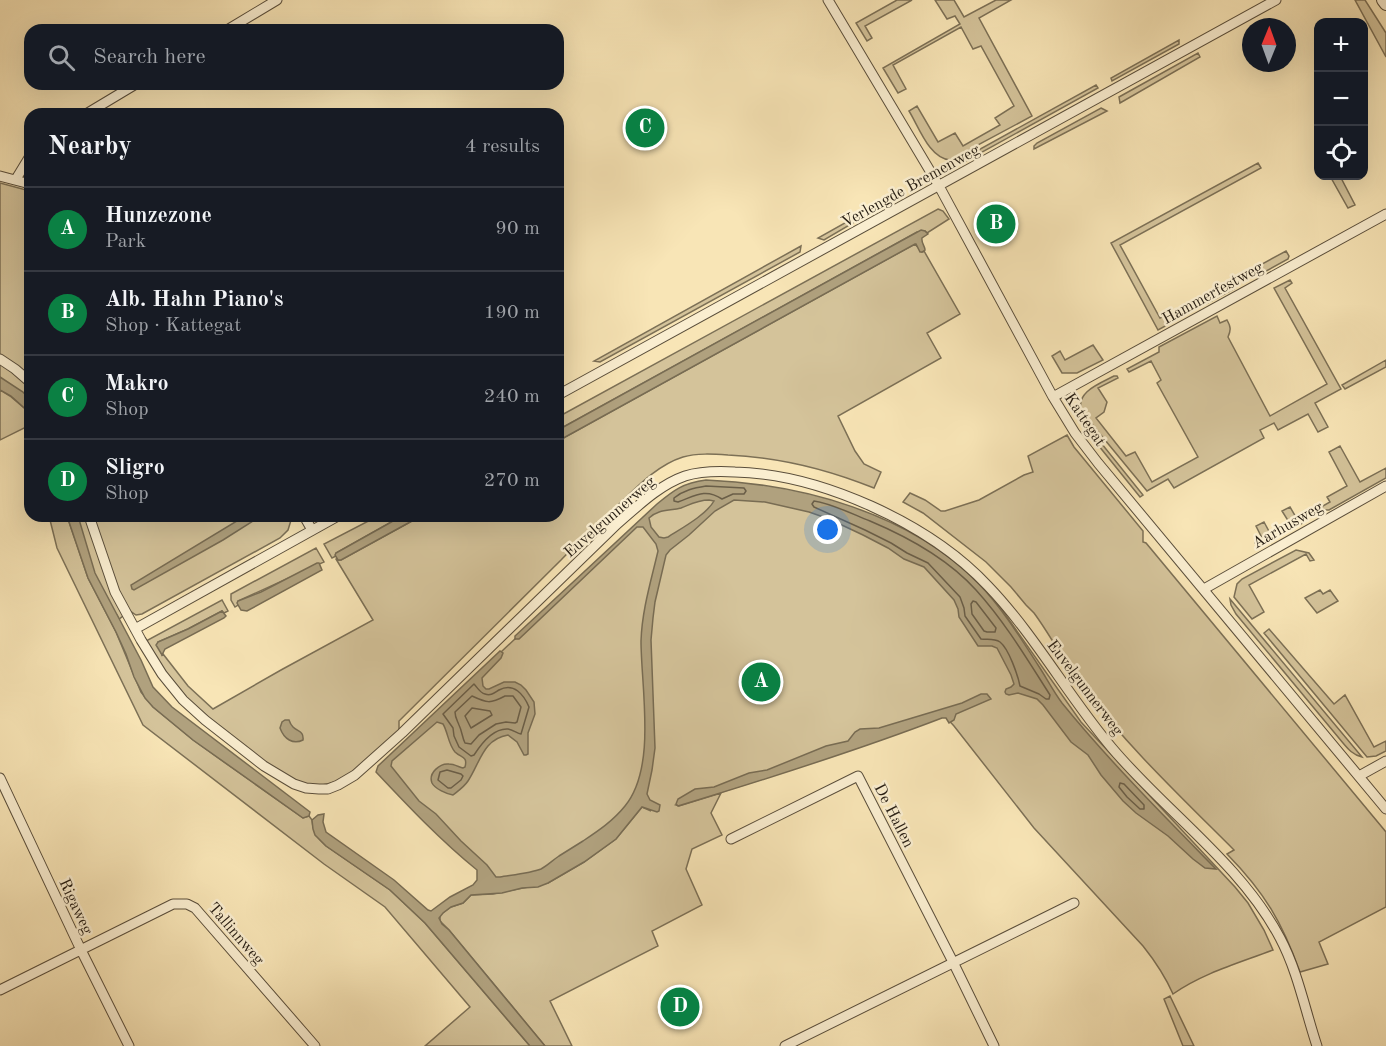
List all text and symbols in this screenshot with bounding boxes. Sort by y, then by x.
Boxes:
north arrow [1242,18,1296,72]
map controls [1314,18,1368,180]
button: + [1314,18,1368,72]
search box [24,24,564,90]
icon: search [45,41,78,74]
text: Search here [93,46,206,68]
button: − [1314,72,1368,126]
pin: C [626,106,664,150]
button: locate [1314,126,1368,180]
text: Nearby [48,134,132,160]
text: 4 results [465,137,540,157]
street label: Verlengde Bremenweg [839,142,983,231]
pin: B [976,202,1016,246]
text: Hunzezone [105,205,212,227]
text: A [60,219,75,239]
text: 90 m [495,219,540,239]
text: Park [105,232,146,252]
street label: Hammerfestweg [1160,259,1266,328]
text: Alb. Hahn Piano's [105,289,284,311]
text: B [60,303,75,323]
text: 190 m [484,303,540,323]
text: Shop · Kattegat [105,316,241,336]
text: Makro [105,373,169,395]
text: C [61,387,74,407]
text: 240 m [484,387,540,407]
street label: Kattegat [1061,390,1108,450]
text: Shop [105,400,149,420]
text: Sligro [105,457,165,479]
text: D [60,471,75,491]
text: 270 m [484,471,540,491]
street label: Euvelgunnerweg [562,474,659,561]
text: Shop [105,484,149,504]
street label: Aarhusweg [1250,499,1326,552]
your location [813,515,842,544]
street label: Euvelgunnerweg [1043,637,1126,739]
pin: A [742,660,780,704]
street label: De Hallen [870,781,916,851]
street label: Rigaweg [55,876,95,938]
street label: Tallinnweg [204,900,267,969]
pin: D [660,984,700,1030]

